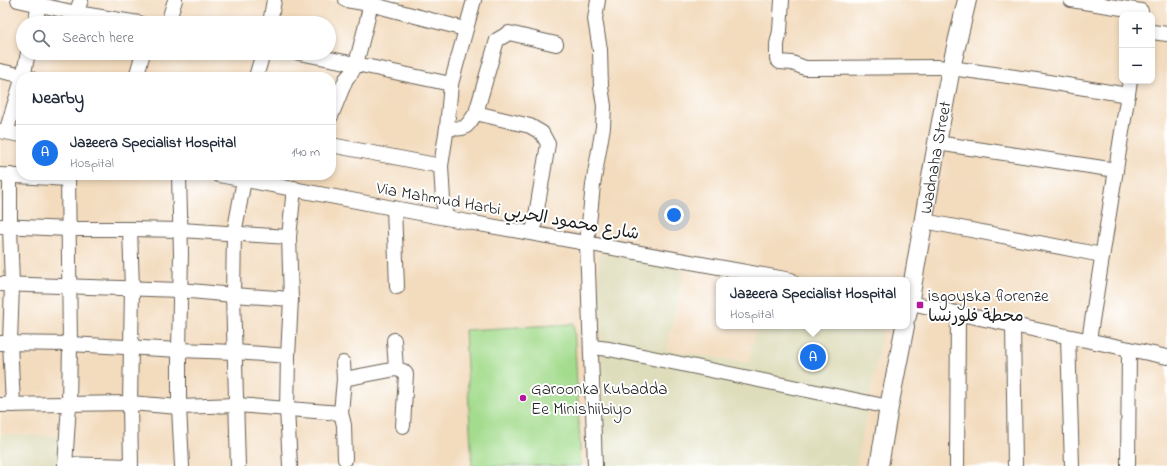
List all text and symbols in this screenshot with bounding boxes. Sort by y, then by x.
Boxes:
map controls [1119,12,1155,84]
button: + [1119,12,1155,48]
search box [16,16,336,60]
icon: search [30,27,52,49]
text: Search here [62,27,134,49]
button: − [1119,48,1155,84]
text: Nearby [32,86,84,111]
street label: Wadnaha Street [914,99,959,216]
text: Jazeera Specialist Hospital [70,132,236,154]
text: A [41,143,49,162]
text: 140 m [292,143,320,162]
text: Hospital [70,154,114,173]
street label: Via Mahmud Harbi شارع محمود الحربي [373,176,641,248]
your location [664,205,684,225]
popup [716,277,910,329]
text: Jazeera Specialist Hospital [730,283,896,305]
place label: isgoyska florenze محطة فلورنسا [928,284,1049,329]
marker: isgoyska florenze محطة فلورنسا [915,300,925,310]
text: Hospital [730,305,774,324]
pin: A [800,342,826,372]
place label: Garoonka Kubadda Ee Minishiibiyo [531,377,667,423]
marker: Garoonka Kubadda Ee Minishiibiyo [518,393,528,403]

